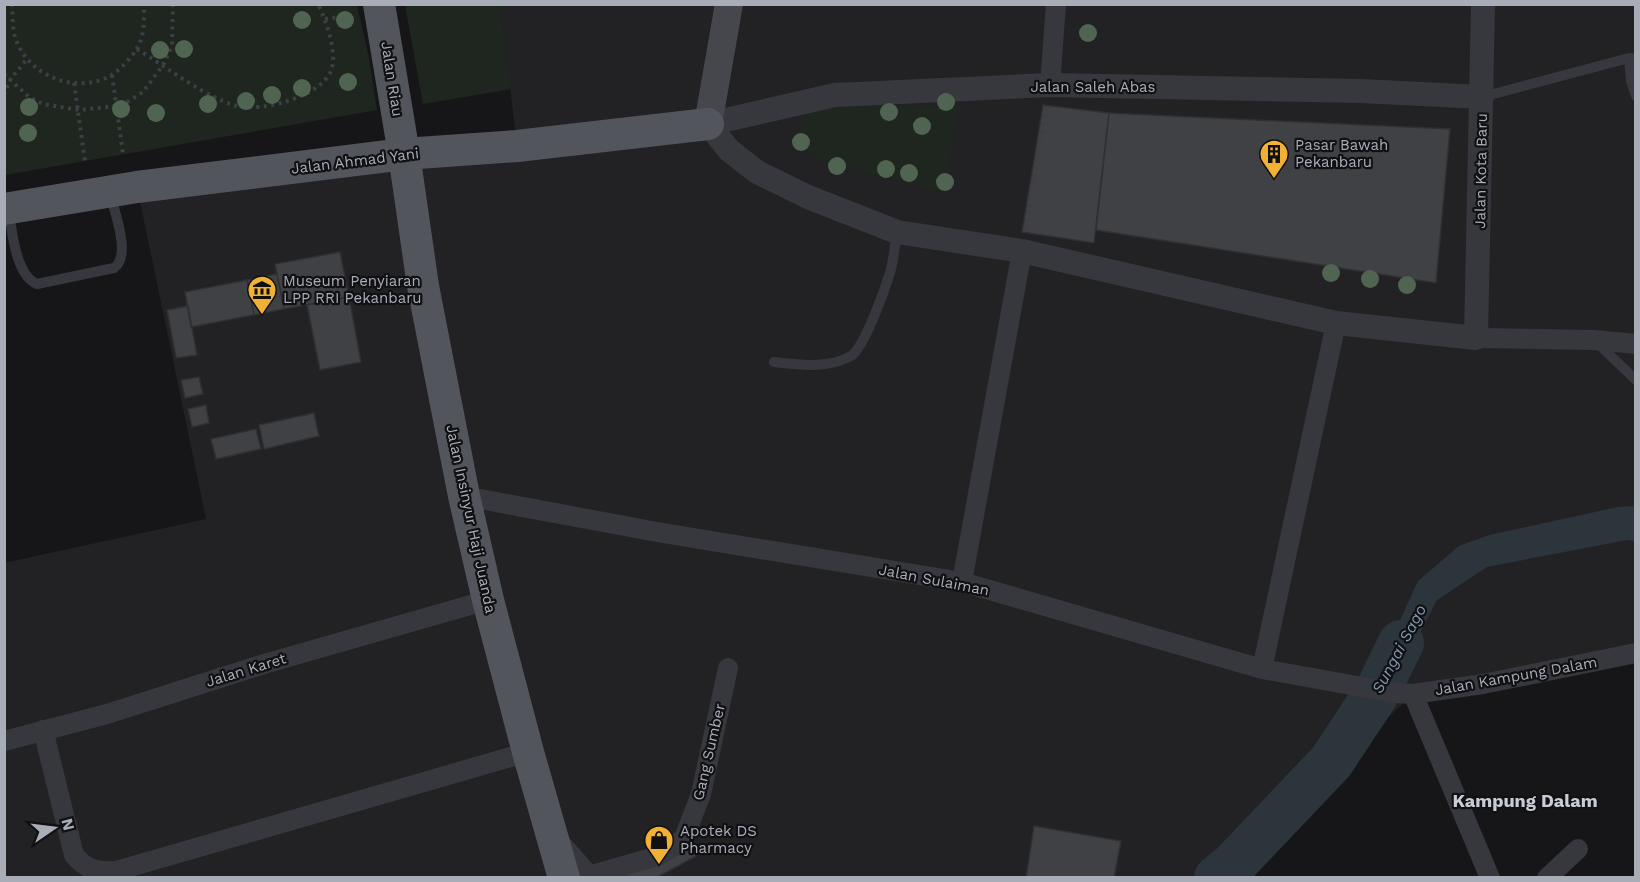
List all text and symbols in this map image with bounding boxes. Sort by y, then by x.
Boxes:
street label: Jalan Riau [377,40,407,118]
street label: Jalan Saleh Abas [1031,78,1156,96]
street label: Jalan Kota Baru [1471,113,1491,229]
place label: Pasar Bawah Pekanbaru [1295,136,1388,171]
building icon: Pasar Bawah Pekanbaru [1258,138,1290,180]
street label: Jalan Ahmad Yani [290,144,420,178]
place label: Museum Penyiaran LPP RRI Pekanbaru [283,272,422,307]
museum icon: Museum Penyiaran LPP RRI Pekanbaru [246,274,278,316]
street label: Jalan Insinyur Haji Juanda [442,423,500,615]
street label: Jalan Sulaiman [877,560,991,600]
water label: Sungai Sago [1368,601,1430,697]
street label: Jalan Karet [204,649,289,691]
street label: Jalan Kampung Dalam [1434,653,1598,699]
street label: Gang Sumber [689,702,729,802]
district label: Kampung Dalam [1452,790,1598,811]
north arrow [24,798,84,858]
text: N [57,816,79,833]
place label: Apotek DS Pharmacy [680,822,757,857]
shop icon: Apotek DS Pharmacy [643,824,675,866]

